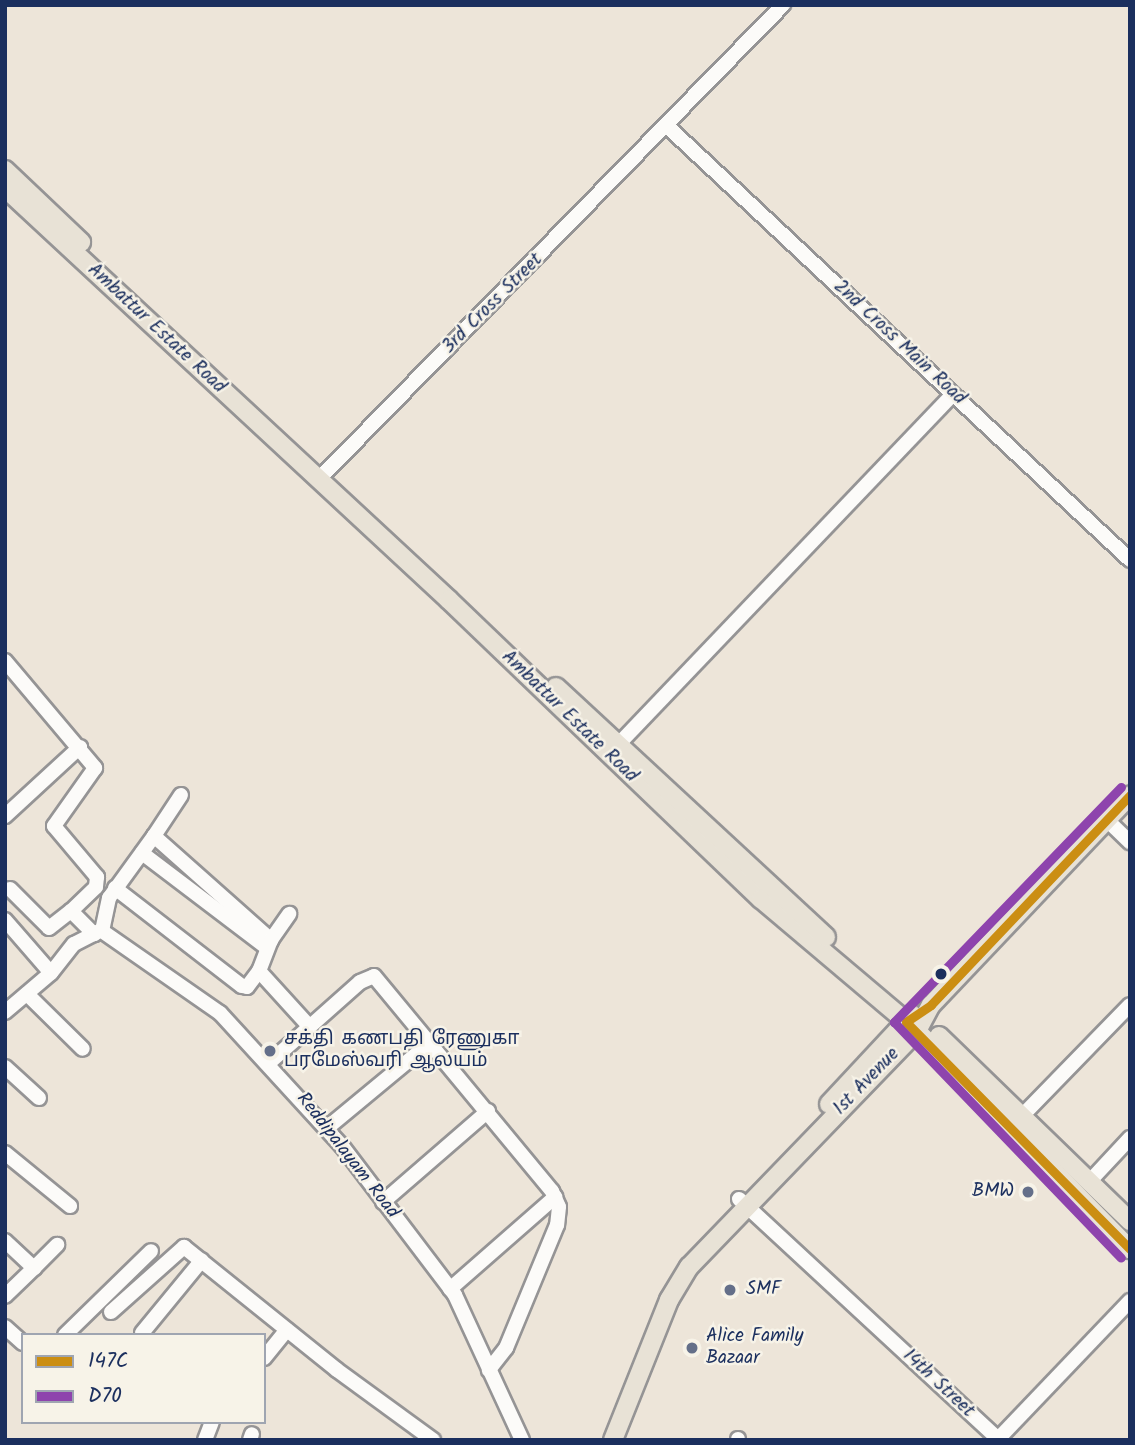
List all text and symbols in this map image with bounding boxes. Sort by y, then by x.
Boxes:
street label: 3rd Cross Street [438,249,548,359]
street label: Ambattur Estate Road [82,259,230,399]
street label: 2nd Cross Main Road [828,276,970,410]
street label: Ambattur Estate Road [496,646,642,788]
unlabelled marker [934,967,948,981]
place label: சக்தி கணபதி ரேணுகா பரமேஸ்வரி ஆலயம் [284,1029,519,1073]
marker: சக்தி கணபதி ரேணுகா பரமேஸ்வரி ஆலயம் [262,1043,278,1059]
street label: 1st Avenue [829,1044,905,1120]
street label: Reddipalayam Road [291,1089,403,1223]
place label: BMW [972,1181,1014,1203]
marker: BMW [1020,1184,1036,1200]
place label: SMF [746,1279,781,1301]
marker: SMF [720,1280,740,1300]
place label: Alice Family Bazaar [706,1326,803,1370]
legend [21,1333,266,1424]
marker: Alice Family Bazaar [684,1340,700,1356]
text: 147C [88,1345,128,1378]
street label: 14th Street [897,1345,979,1423]
text: D70 [88,1380,122,1413]

